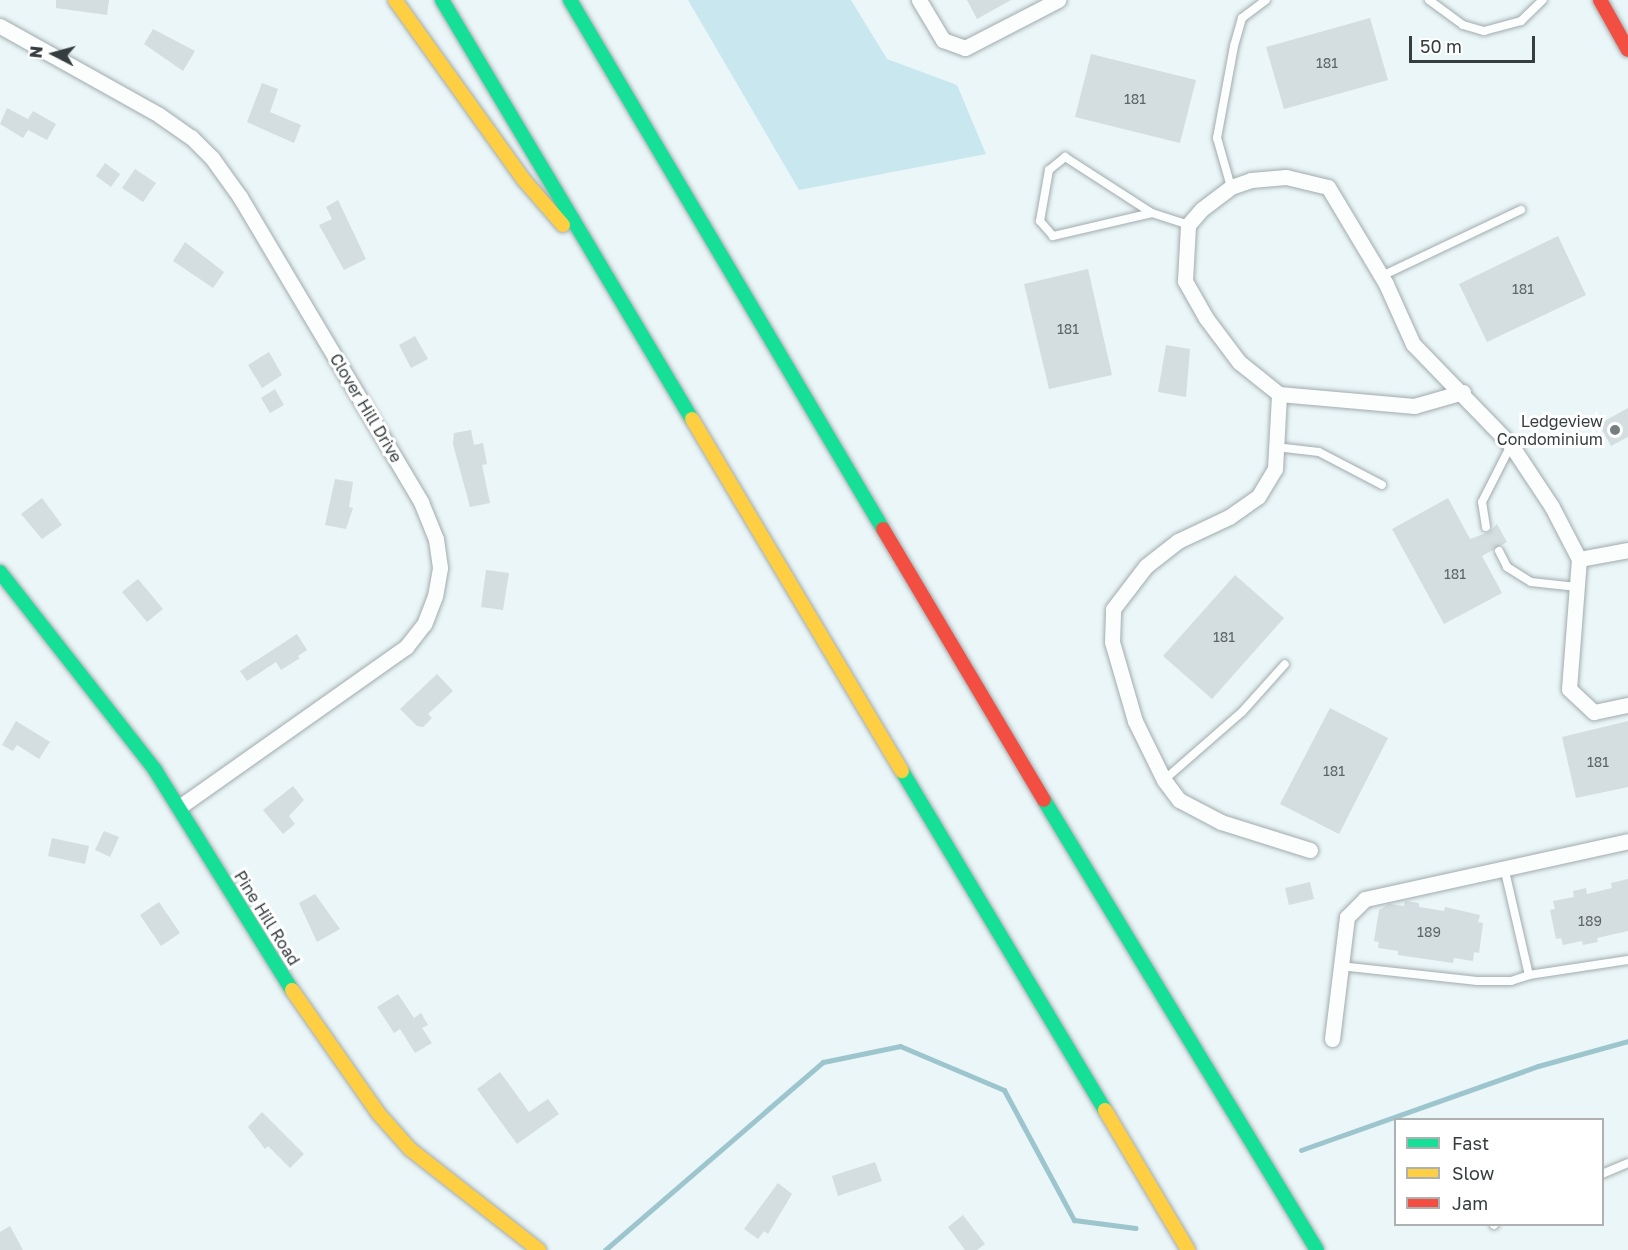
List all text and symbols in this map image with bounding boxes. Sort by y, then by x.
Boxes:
north arrow [24,24,84,84]
scale bar [1412,24,1538,62]
text: 50 m [1420,35,1462,57]
text: N [26,45,47,59]
house number: 181 [1316,55,1338,71]
house number: 181 [1124,91,1146,107]
house number: 181 [1512,281,1534,297]
house number: 181 [1057,321,1079,337]
street label: Clover Hill Drive [326,350,406,466]
place label: Ledgeview Condominium [1497,411,1603,449]
marker: Ledgeview Condominium [1608,423,1622,437]
house number: 181 [1444,566,1466,582]
house number: 181 [1213,629,1235,645]
house number: 181 [1587,754,1609,770]
house number: 181 [1323,763,1345,779]
street label: Pine Hill Road [230,867,304,969]
house number: 189 [1578,913,1602,929]
house number: 189 [1417,924,1441,940]
legend [1394,1118,1604,1226]
text: Fast [1452,1132,1489,1154]
text: Slow [1452,1162,1494,1184]
text: Jam [1452,1192,1488,1214]

